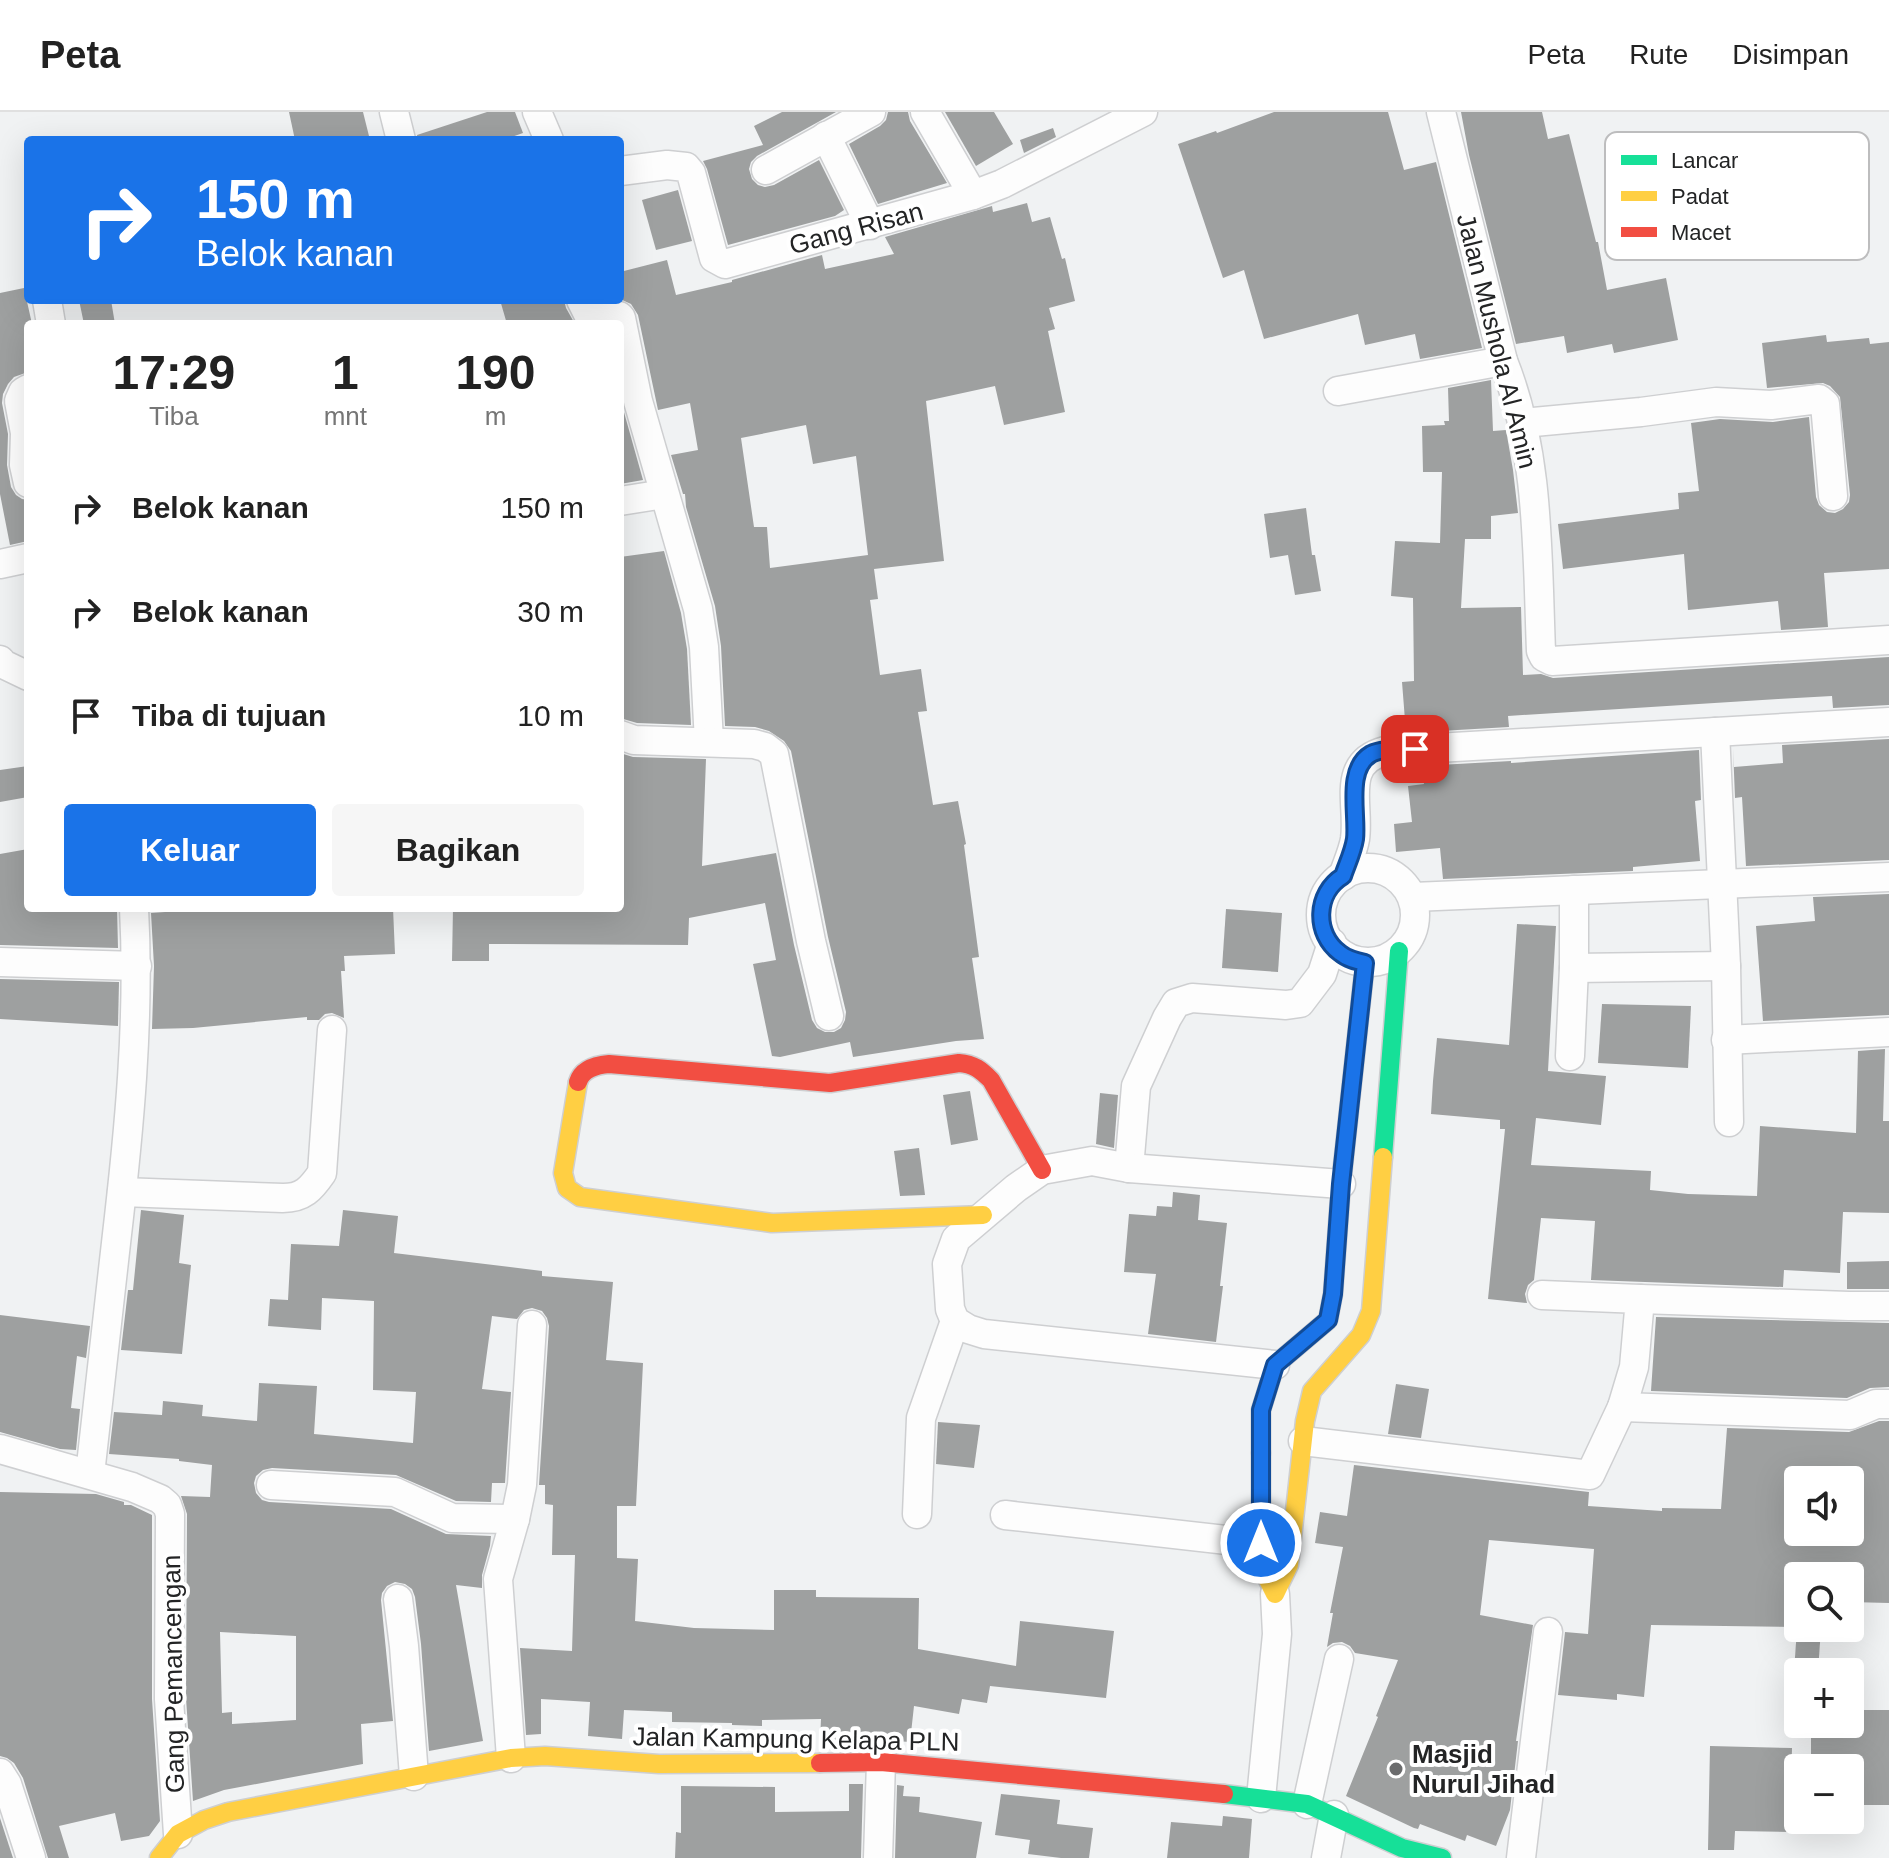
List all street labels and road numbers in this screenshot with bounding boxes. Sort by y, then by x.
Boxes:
street label: Gang Risan [786,196,926,260]
street label: Jalan Mushola Al Amin [1451,210,1543,472]
street label: Gang Pemancengan [156,1554,190,1794]
street label: Jalan Kampung Kelapa PLN [632,1721,960,1757]

